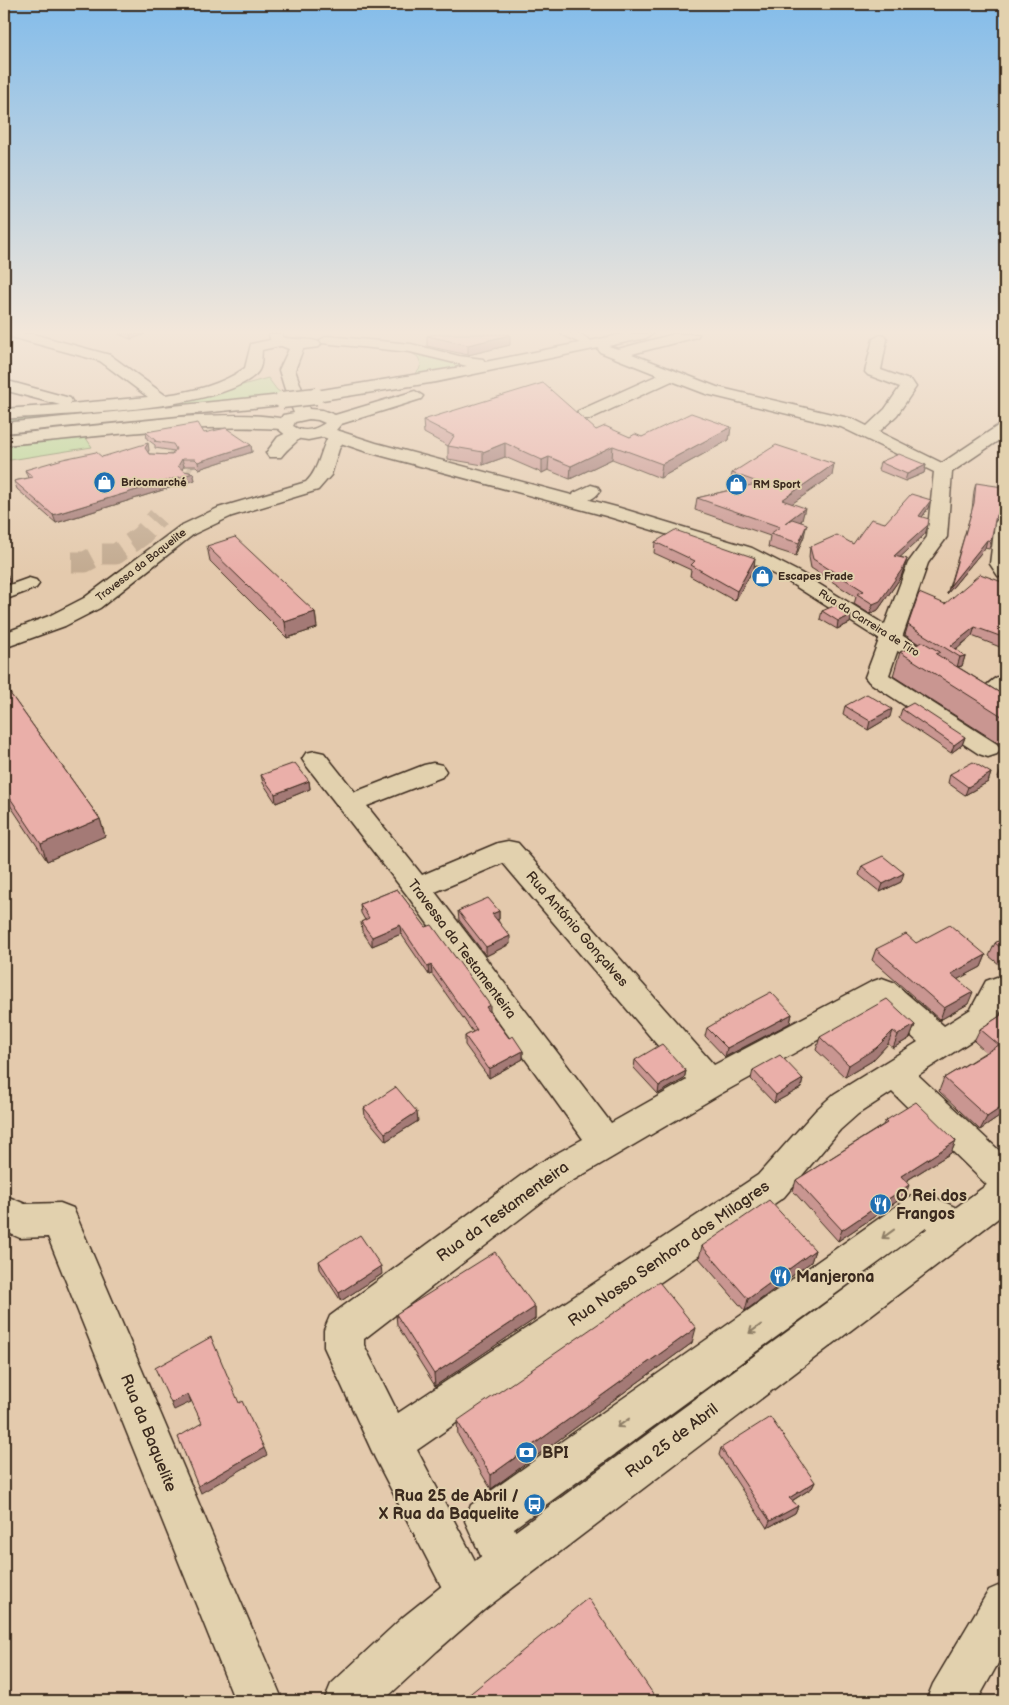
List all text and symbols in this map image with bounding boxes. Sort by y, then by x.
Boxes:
shop icon: Bricomarché [93,470,117,494]
shop icon: RM Sport [725,472,749,496]
place label: Bricomarché [121,476,187,489]
place label: RM Sport [753,478,801,491]
street label: Travessa da Baquelite [93,526,189,604]
shop icon: Escapes Frade [750,564,774,588]
place label: Escapes Frade [778,570,853,583]
street label: Rua da Carreira de Tiro [816,587,922,659]
street label: Rua António Gonçalves [522,868,632,990]
street label: Travessa da Testamenteira [404,876,520,1022]
street label: Rua da Testamenteira [433,1158,573,1266]
street label: Rua Nossa Senhora dos Milagres [565,1177,773,1331]
place label: O Rei dos Frangos [896,1187,967,1224]
restaurant icon: O Rei dos Frangos [868,1193,892,1217]
one-way arrow [881,1229,895,1239]
restaurant icon: Manjerona [768,1265,792,1289]
place label: Manjerona [796,1268,874,1287]
one-way arrow [748,1324,762,1334]
street label: Rua da Baquelite [116,1371,180,1495]
street label: Rua 25 de Abril [622,1400,722,1482]
one-way arrow [616,1418,630,1428]
bank icon: BPI [514,1441,538,1465]
place label: BPI [542,1444,569,1463]
place label: Rua 25 de Abril / X Rua da Baquelite [379,1487,519,1524]
bus stop icon: Rua 25 de Abril / X Rua da Baquelite [523,1493,547,1517]

